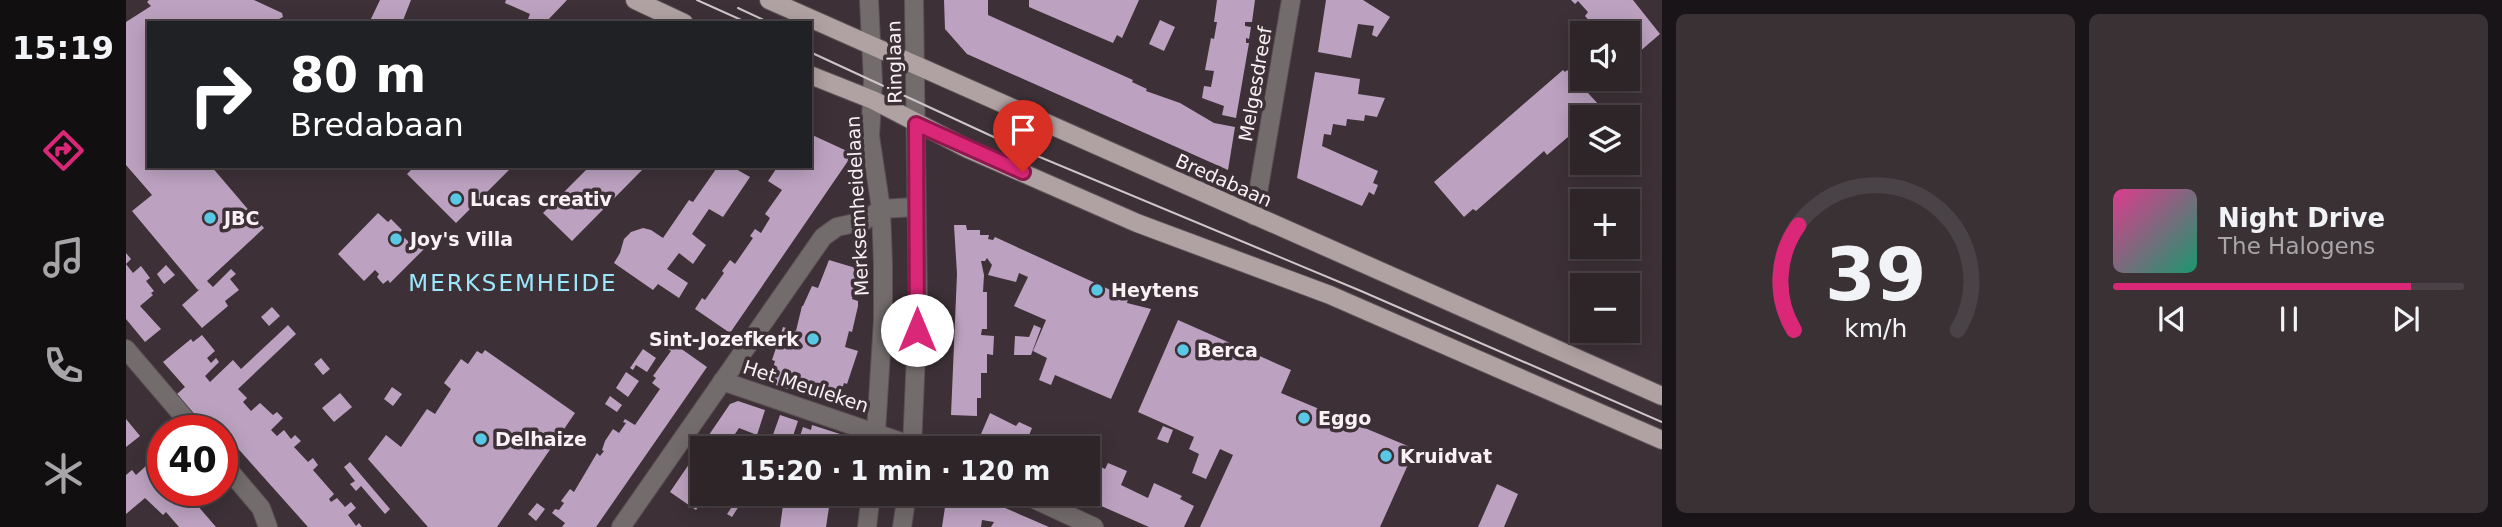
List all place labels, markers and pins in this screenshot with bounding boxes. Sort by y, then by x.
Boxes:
pin [993,100,1053,172]
place label: Lucas creativ [470,188,613,210]
marker: Lucas creativ [448,191,464,207]
place label: JBC [222,207,260,229]
marker: JBC [202,210,218,226]
place label: Joy's Villa [408,228,513,250]
marker: Joy's Villa [388,231,404,247]
place label: Heytens [1111,279,1199,301]
marker: Heytens [1089,282,1105,298]
place label: Sint-Jozefkerk [649,328,799,350]
marker: Sint-Jozefkerk [805,331,821,347]
place label: Berca [1197,339,1258,361]
marker: Berca [1175,342,1191,358]
place label: Eggo [1318,407,1371,429]
marker: Eggo [1296,410,1312,426]
place label: Delhaize [495,428,587,450]
marker: Delhaize [473,431,489,447]
place label: Kruidvat [1400,445,1492,467]
marker: Kruidvat [1378,448,1394,464]

